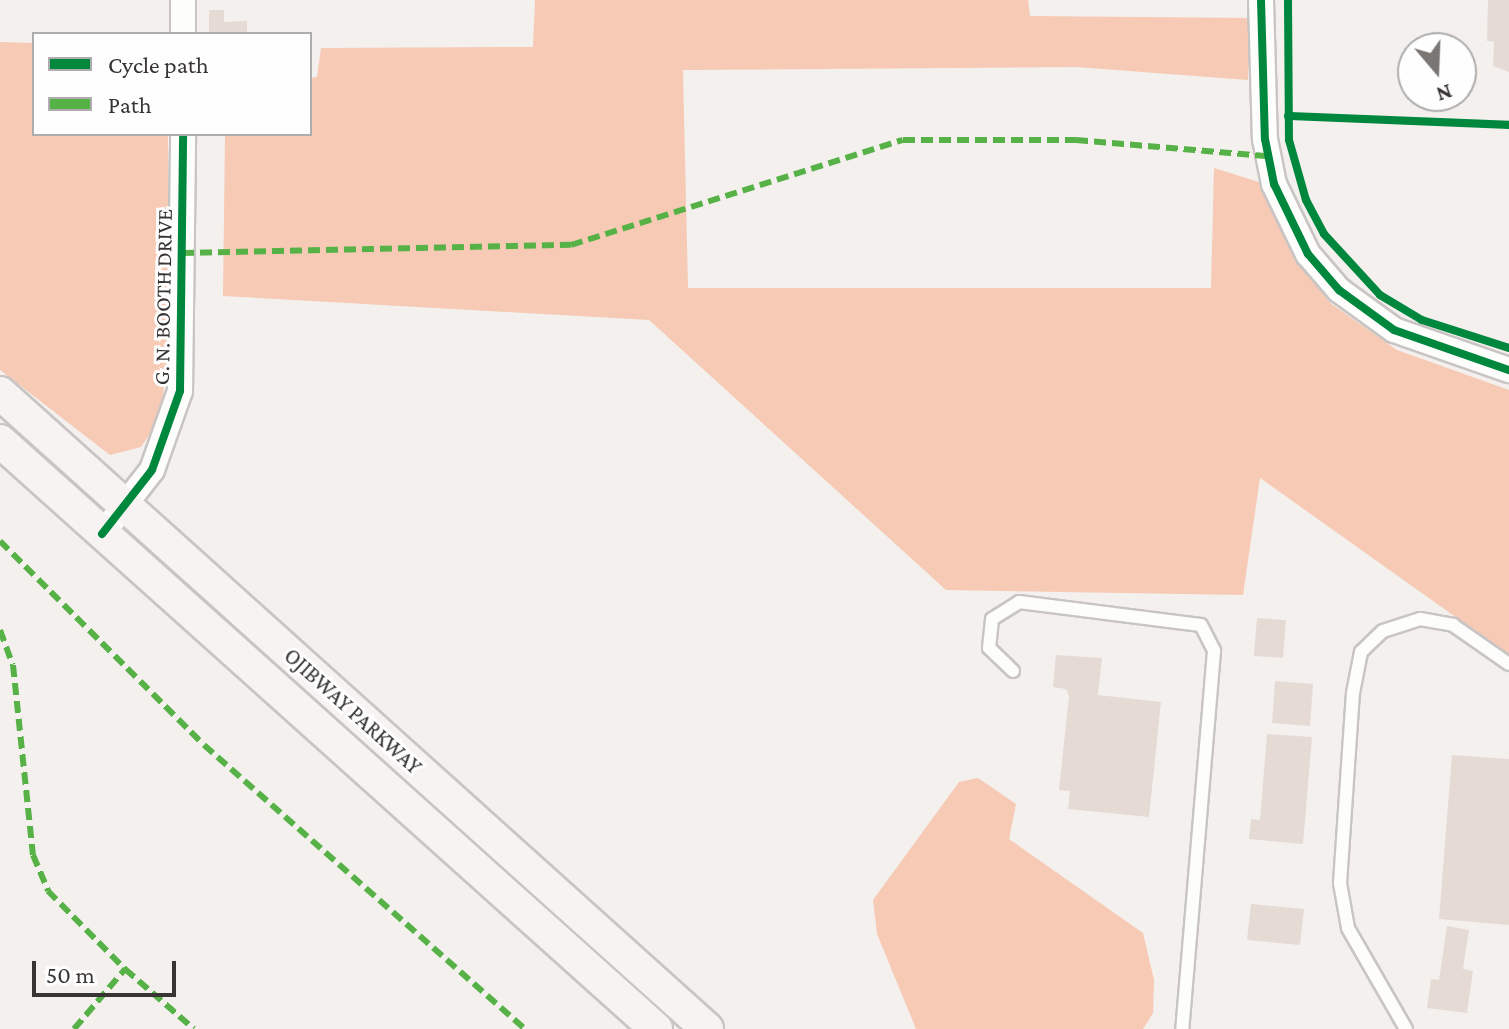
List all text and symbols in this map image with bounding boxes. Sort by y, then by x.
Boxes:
legend [32,32,312,136]
north arrow [1397,32,1477,112]
text: Cycle path [108,51,209,78]
text: N [1433,79,1455,108]
text: Path [108,91,152,118]
street label: G. N. BOOTH DRIVE [148,209,178,385]
street label: OJIBWAY PARKWAY [279,642,427,780]
scale bar [36,945,180,995]
text: 50 m [46,961,95,988]

